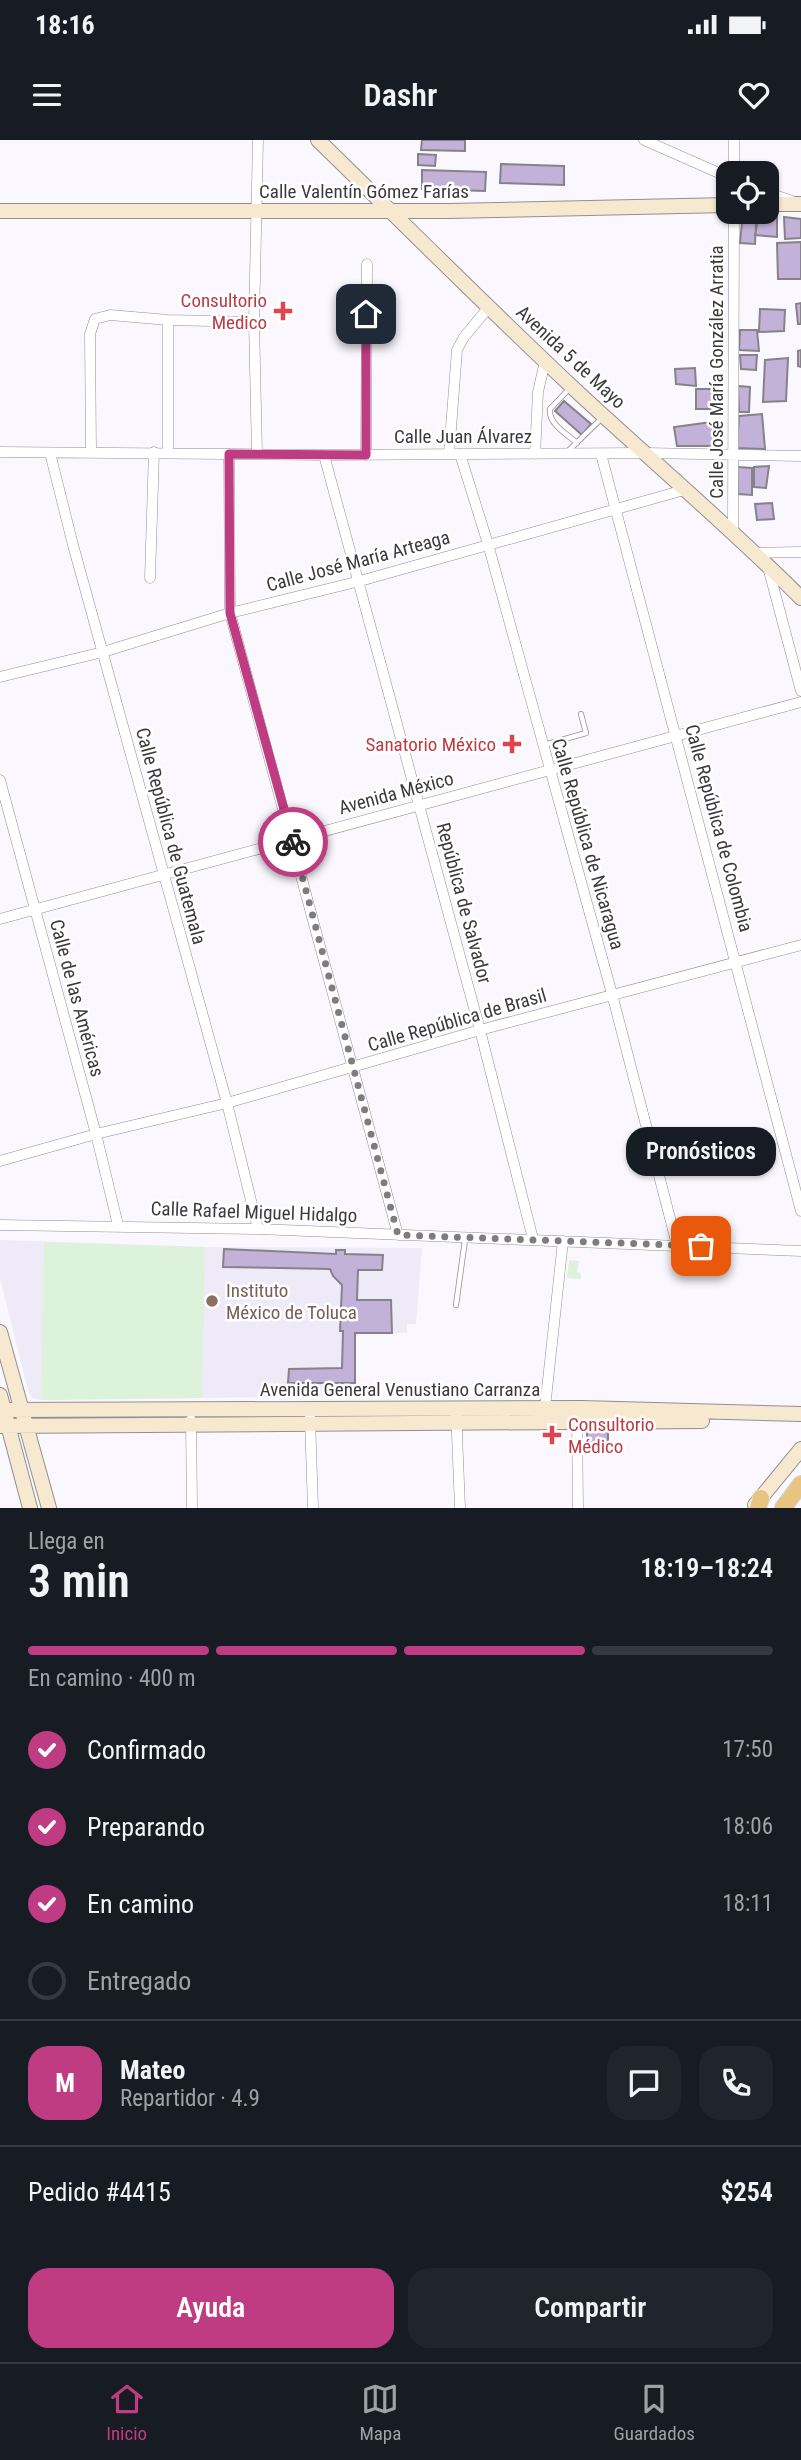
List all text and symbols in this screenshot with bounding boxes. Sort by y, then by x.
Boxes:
text: 18:16 [35,10,95,40]
icon: menu [28,76,66,114]
text: Dashr [364,76,437,114]
icon: heart [735,76,773,114]
map controls [716,161,779,224]
button: locate [716,161,779,224]
street label: Calle Valentín Gómez Farías [259,180,469,203]
street label: Calle José María González Arratia [705,245,728,499]
pin [336,284,396,344]
place label: Consultorio Medico [181,289,267,334]
icon: home [347,295,385,333]
marker: Consultorio Medico [273,301,293,321]
street label: Avenida 5 de Mayo [512,301,630,413]
street label: Calle Juan Álvarez [394,425,532,448]
street label: Calle José María Arteaga [264,525,452,597]
street label: Calle República de Colombia [680,722,758,934]
street label: Calle República de Guatemala [131,725,211,947]
place label: Sanatorio México [365,733,496,756]
marker: Sanatorio México [502,734,522,754]
street label: Calle República de Nicaragua [547,736,629,952]
street label: Avenida México [336,767,456,819]
courier [258,807,328,877]
street label: República de Salvador [431,820,497,986]
icon: bike [274,823,312,861]
street label: Calle de las Américas [45,917,109,1079]
street label: Calle República de Brasil [365,983,549,1057]
callout: Pronósticos [626,1127,776,1176]
text: Pronósticos [646,1138,756,1165]
street label: Calle Rafael Miguel Hidalgo [150,1197,358,1227]
pin [671,1216,731,1276]
icon: bag [682,1227,720,1265]
place label: Instituto México de Toluca [226,1279,357,1324]
marker: Instituto México de Toluca [204,1293,220,1309]
street label: Avenida General Venustiano Carranza [260,1378,540,1401]
place label: Consultorio Médico [568,1413,654,1458]
marker: Consultorio Médico [542,1425,562,1445]
text: Llega en [28,1528,105,1555]
text: 18:19–18:24 [640,1553,773,1583]
text: 3 min [28,1554,130,1608]
text: En camino · 400 m [28,1665,196,1692]
icon: check [28,1731,66,1769]
text: Confirmado [87,1735,206,1765]
text: 17:50 [722,1736,773,1763]
icon: check [28,1808,66,1846]
text: Preparando [87,1812,205,1842]
text: 18:06 [722,1813,773,1840]
icon: check [28,1885,66,1923]
text: En camino [87,1889,194,1919]
text: 18:11 [722,1890,773,1917]
text: Entregado [87,1966,191,1996]
button: chat [607,2046,681,2120]
button: phone [699,2046,773,2120]
text: Mateo [120,2055,185,2085]
text: M [55,2068,75,2098]
text: Repartidor · 4.9 [120,2085,260,2112]
text: Pedido #4415 [28,2177,171,2207]
text: $254 [720,2177,773,2207]
button: Ayuda [28,2268,394,2348]
button: Compartir [408,2268,773,2348]
tab: Inicio [106,2380,147,2445]
tab: Mapa [359,2380,401,2445]
tab: Guardados [614,2380,695,2445]

